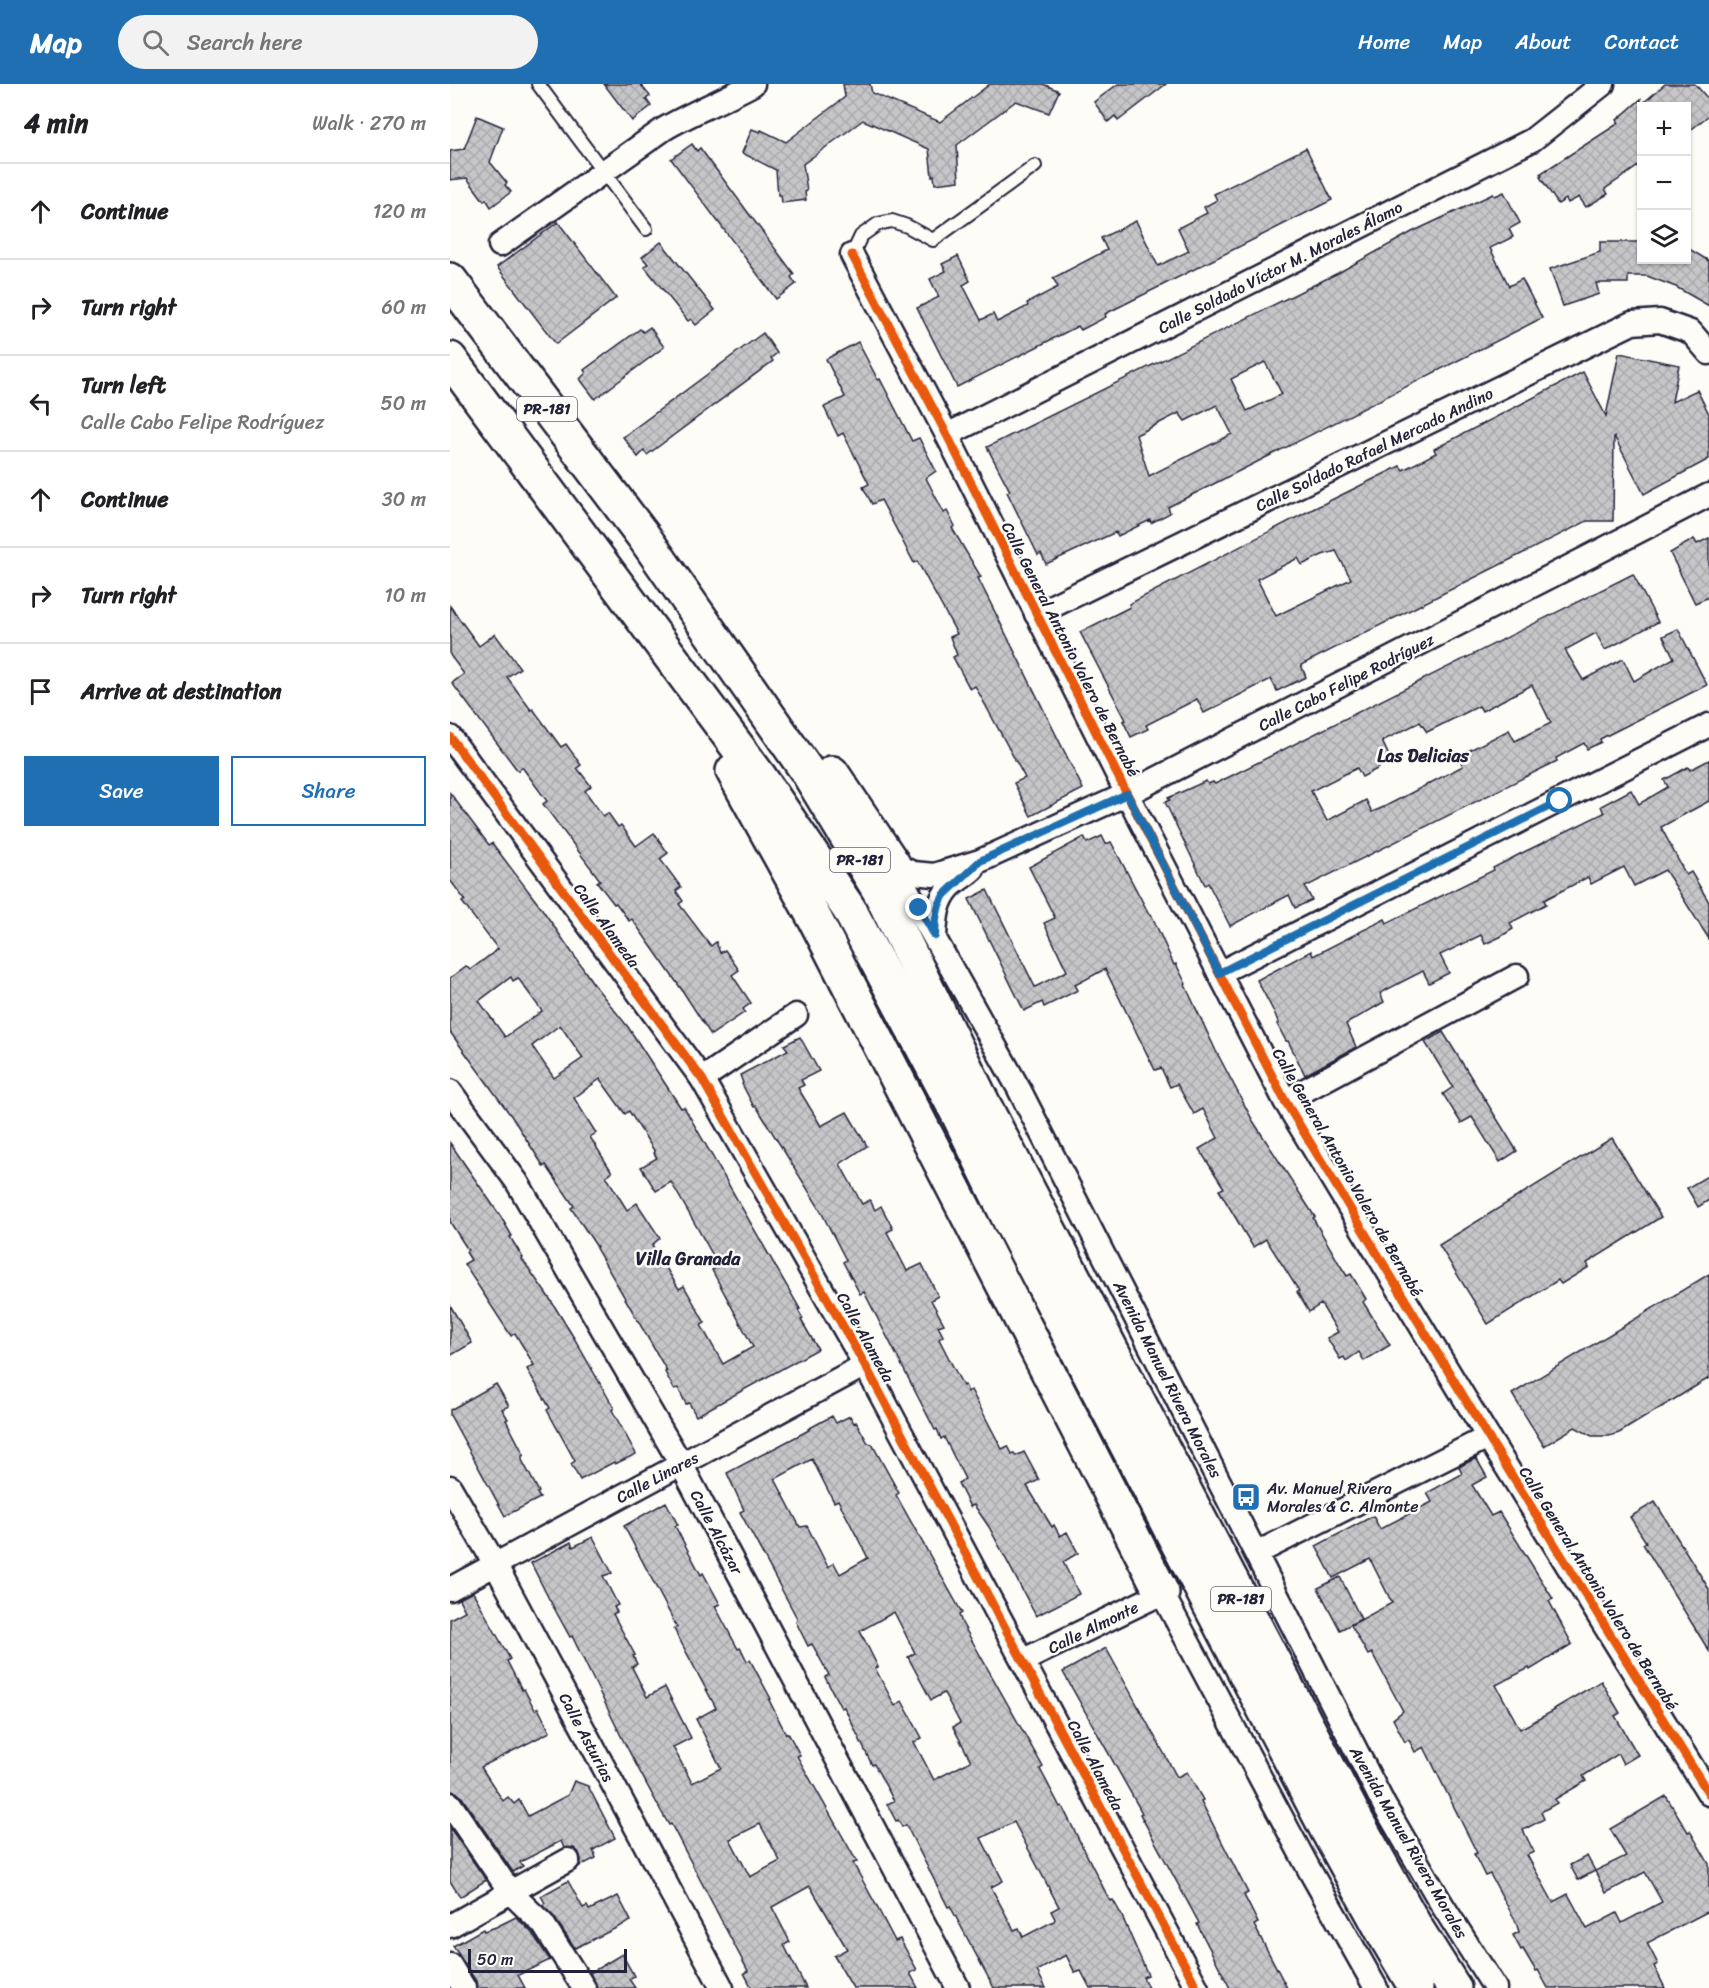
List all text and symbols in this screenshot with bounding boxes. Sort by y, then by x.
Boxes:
search box [118,15,538,69]
text: Map [30,18,82,67]
text: Search here [187,23,303,62]
text: Home [1358,23,1410,61]
text: Map [1443,23,1482,61]
text: About [1515,23,1572,61]
text: Contact [1605,23,1679,61]
icon: search [139,26,172,59]
text: 4 min [24,100,88,146]
map controls [1637,102,1691,264]
button: + [1637,102,1691,156]
text: Walk · 270 m [312,106,426,141]
button: − [1637,156,1691,210]
text: Continue [81,192,169,231]
street label: Calle Soldado Víctor M. Morales Álamo [1153,193,1408,342]
text: 120 m [373,194,426,229]
icon: ahead [24,195,57,228]
button: layers [1637,210,1691,264]
text: Turn right [81,288,176,327]
text: 60 m [381,290,426,325]
icon: right [24,291,57,324]
text: Turn left [81,366,166,405]
street label: Calle Soldado Rafael Mercado Andino [1250,379,1498,520]
text: 50 m [381,386,426,421]
icon: left [24,387,57,420]
road number: PR-181 [517,397,577,421]
text: Calle Cabo Felipe Rodríguez [81,405,325,440]
text: Continue [81,480,169,519]
text: 30 m [382,482,426,517]
icon: ahead [24,483,57,516]
street label: Calle General Antonio Valero de Bernabé [993,516,1148,782]
text: Turn right [81,576,176,615]
text: 10 m [384,578,426,613]
icon: right [24,579,57,612]
street label: Calle Cabo Felipe Rodríguez [1253,625,1440,740]
text: Arrive at destination [81,672,282,711]
icon: arrive [24,675,57,708]
district label: Las Delicias [1377,740,1470,772]
button: Save [24,756,219,826]
button: Share [231,756,426,826]
route start [1546,787,1572,813]
road number: PR-181 [830,848,890,872]
street label: Calle Alameda [566,876,648,975]
route end [905,894,931,920]
street label: Calle General Antonio Valero de Bernabé [1264,1042,1431,1302]
district label: Villa Granada [636,1243,741,1275]
street label: Avenida Manuel Rivera Morales [1105,1274,1230,1484]
street label: Calle Alameda [829,1287,903,1389]
street label: Calle Linares [611,1443,704,1511]
street label: Calle General Antonio Valero de Bernabé [1511,1460,1686,1716]
place label: Av. Manuel Rivera Morales & C. Almonte [1266,1474,1418,1521]
bus stop icon: Av. Manuel Rivera Morales & C. Almonte [1230,1481,1262,1513]
street label: Calle Alcázar [682,1484,752,1581]
road number: PR-181 [1211,1587,1271,1611]
street label: Calle Almonte [1043,1593,1144,1662]
street label: Calle Asturias [551,1687,623,1788]
street label: Calle Alameda [1059,1714,1132,1817]
street label: Avenida Manuel Rivera Morales [1341,1740,1476,1945]
text: 50 m [477,1945,513,1974]
scale bar [468,1946,627,1974]

